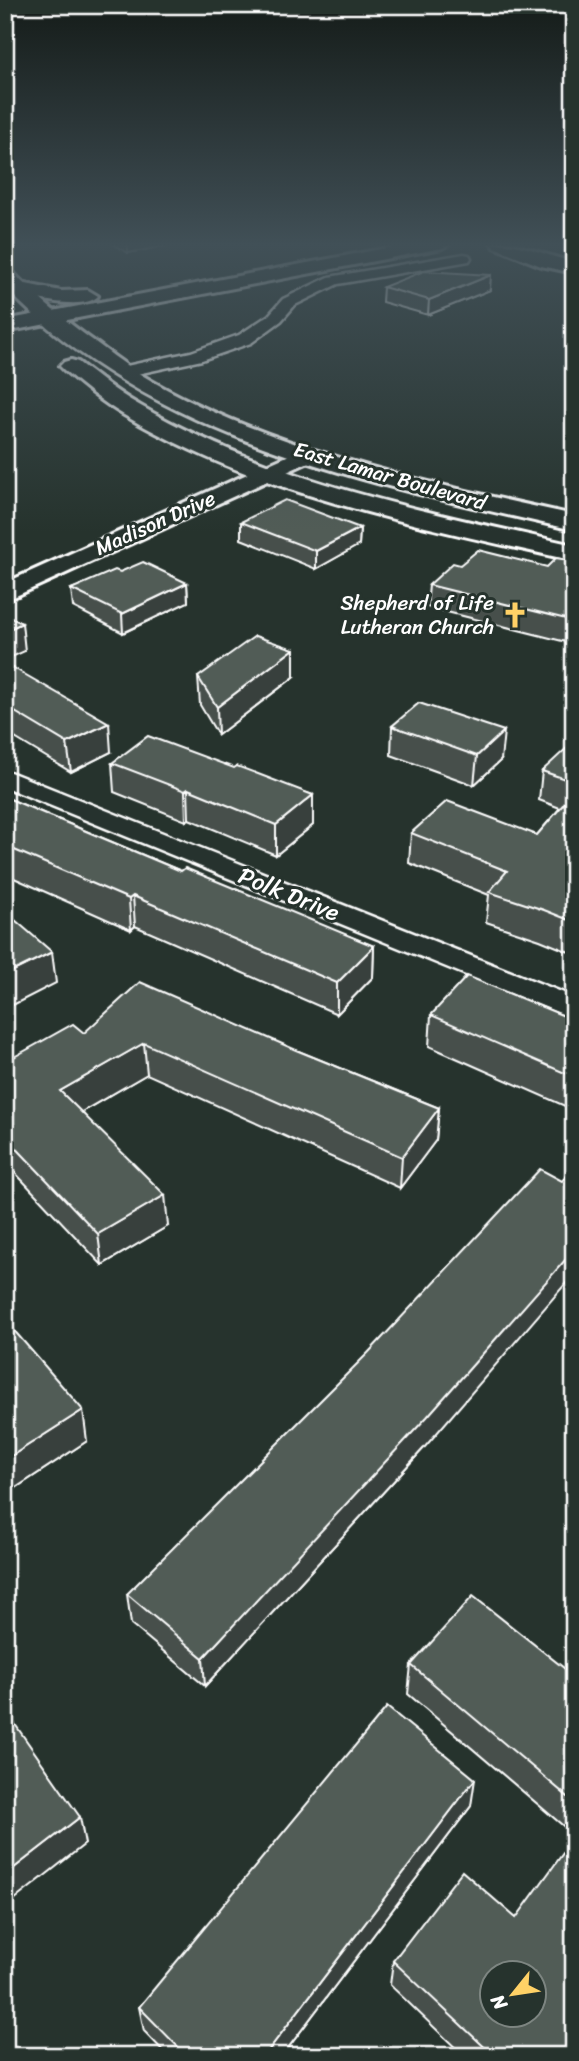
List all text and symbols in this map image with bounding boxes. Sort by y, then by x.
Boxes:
street label: East Lamar Boulevard [289,430,493,522]
street label: Madison Drive [88,479,222,567]
place label: Shepherd of Life Lutheran Church [340,584,494,646]
church icon: Shepherd of Life Lutheran Church [500,600,530,630]
street label: Polk Drive [232,855,346,934]
north arrow [477,1960,548,2030]
text: N [481,1988,517,2017]

